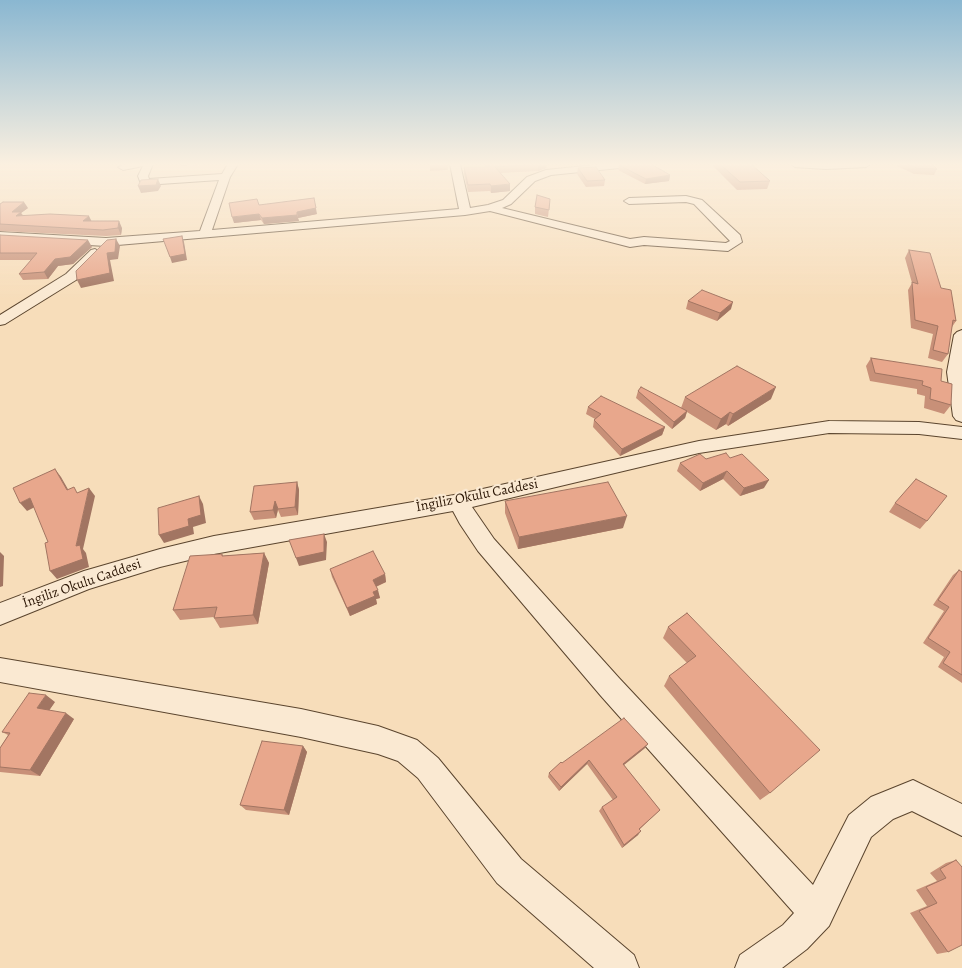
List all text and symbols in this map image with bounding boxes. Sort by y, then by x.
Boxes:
street label: İngiliz Okulu Caddesi [414,476,540,516]
street label: İngiliz Okulu Caddesi [21,556,143,612]

